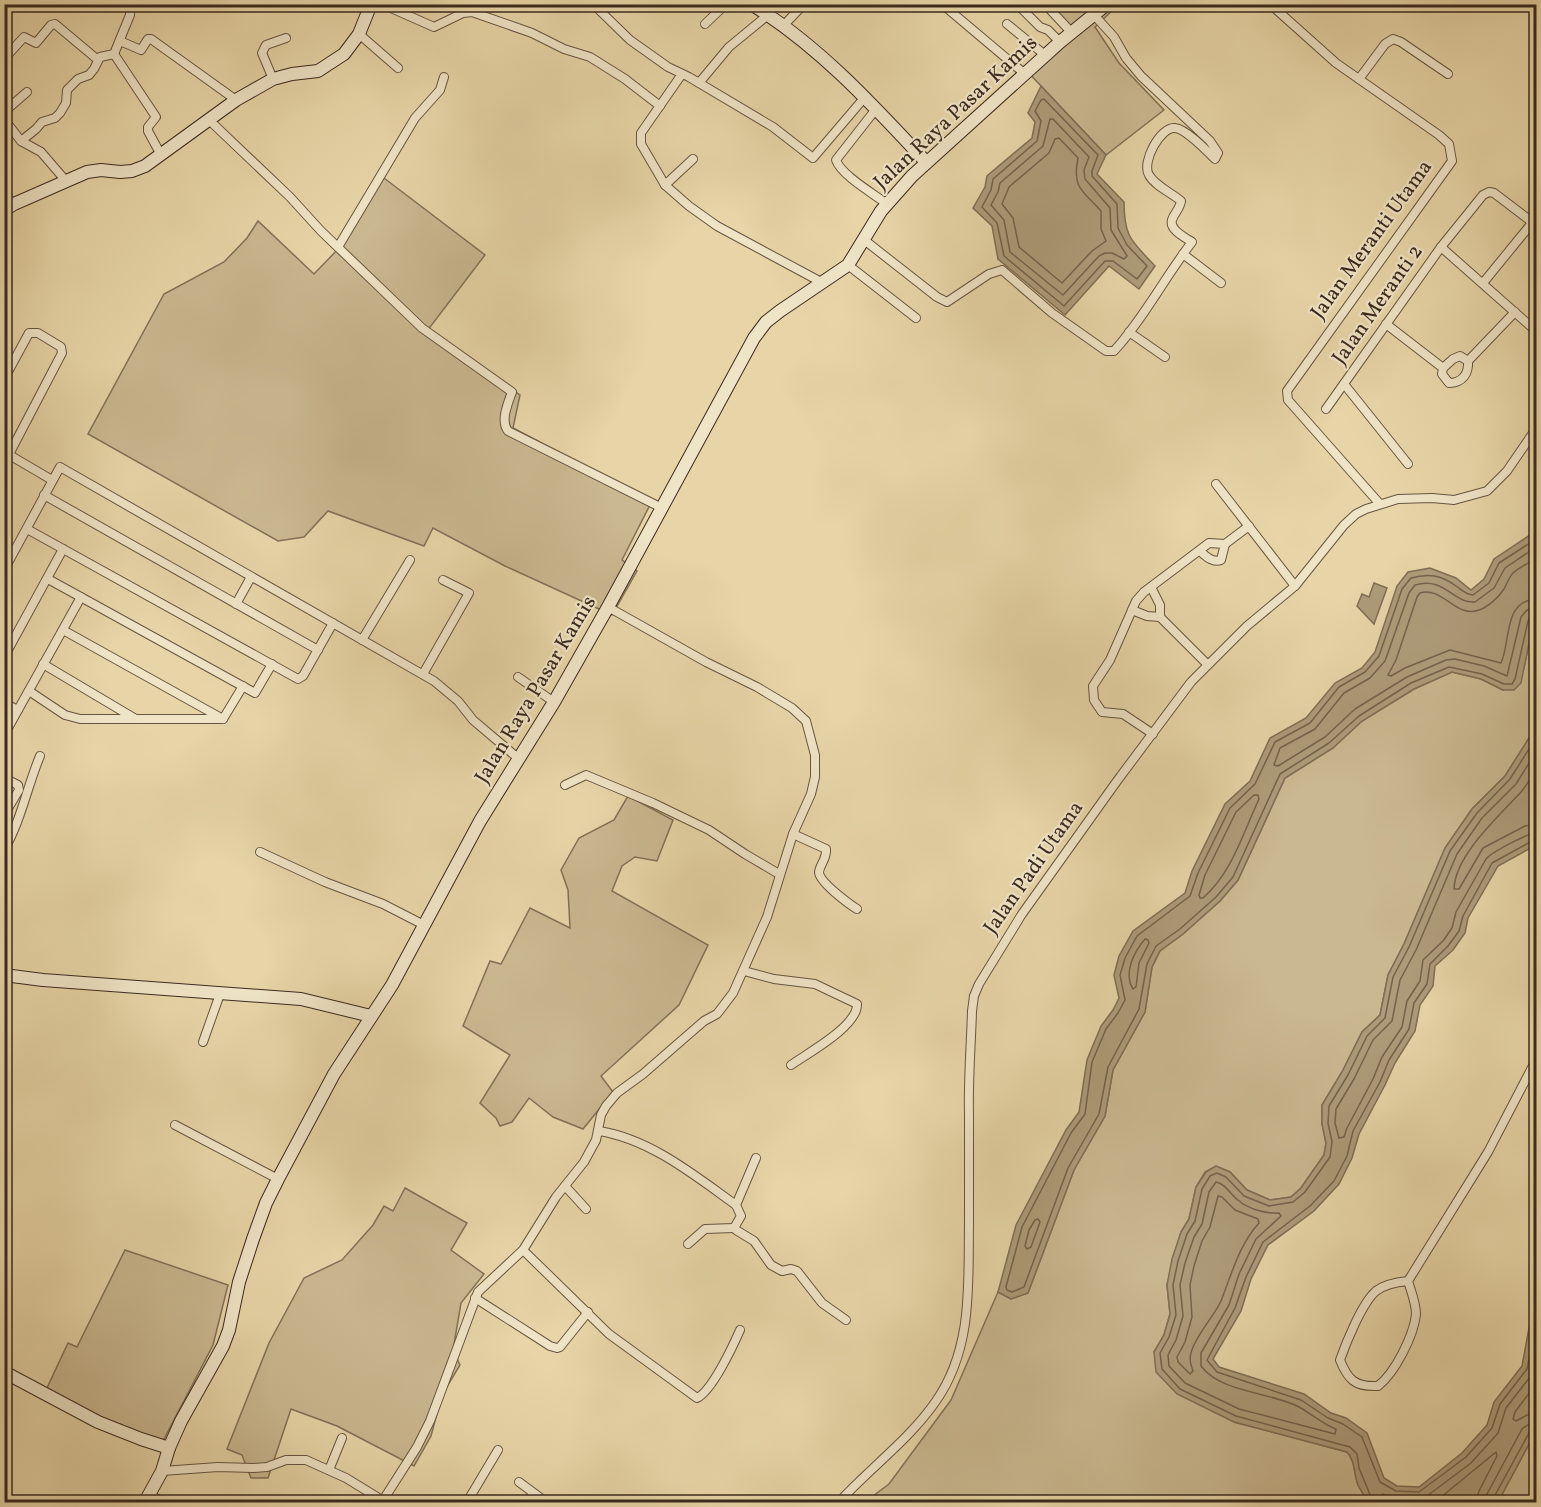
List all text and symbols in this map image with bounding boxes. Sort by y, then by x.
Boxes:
street label: Jalan Raya Pasar Kamis [868,29,1044,197]
street label: Jalan Meranti Utama [1304,154,1440,326]
street label: Jalan Meranti 2 [1326,239,1430,371]
street label: Jalan Raya Pasar Kamis [468,590,604,790]
street label: Jalan Padi Utama [977,795,1091,941]

